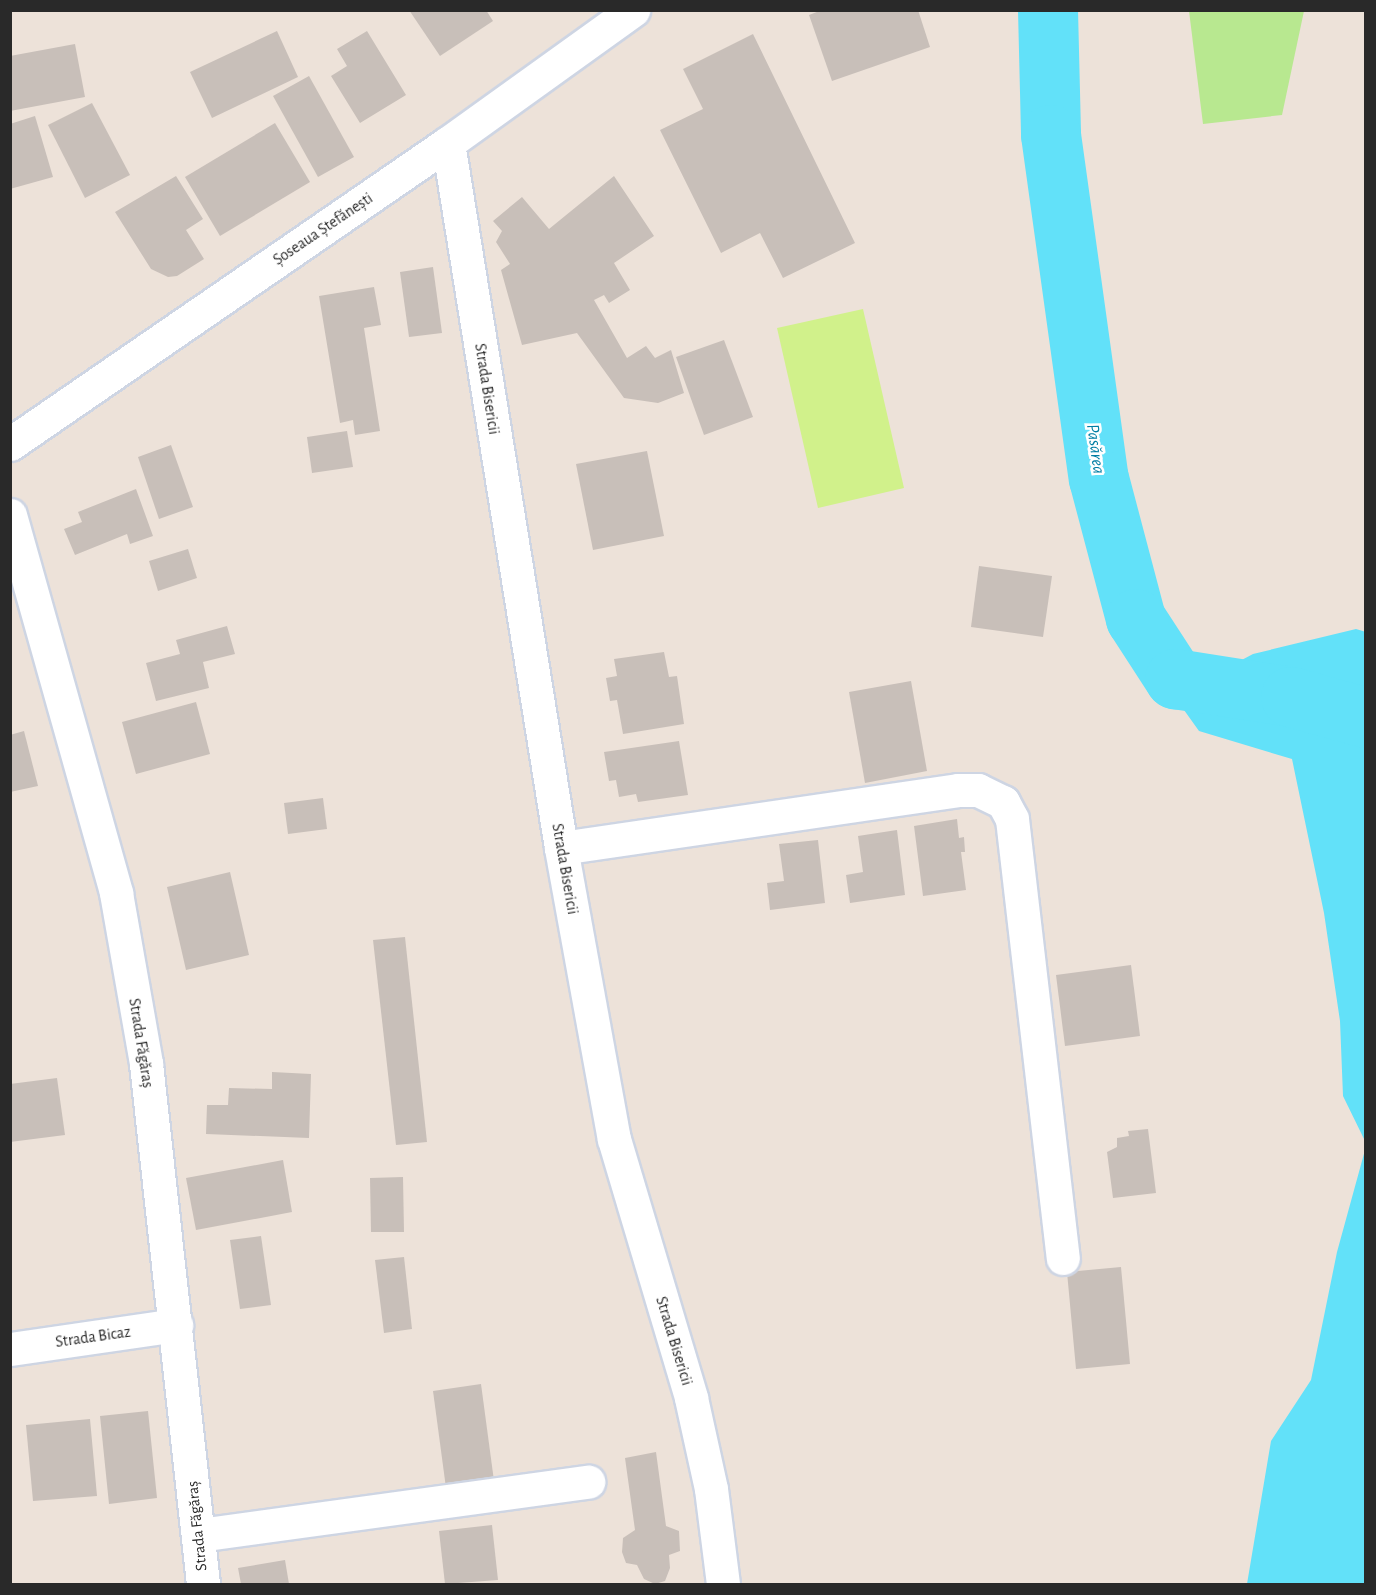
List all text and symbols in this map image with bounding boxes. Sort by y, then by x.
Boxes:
street label: Șoseaua Ștefănești [269,189,377,269]
street label: Strada Bisericii [470,342,504,436]
water label: Pasărea [1081,423,1109,475]
street label: Strada Bisericii [548,822,582,916]
street label: Strada Făgăraș [124,997,158,1089]
street label: Strada Bisericii [651,1294,697,1388]
street label: Strada Bicaz [54,1322,132,1352]
street label: Strada Făgăraș [183,1480,211,1572]

